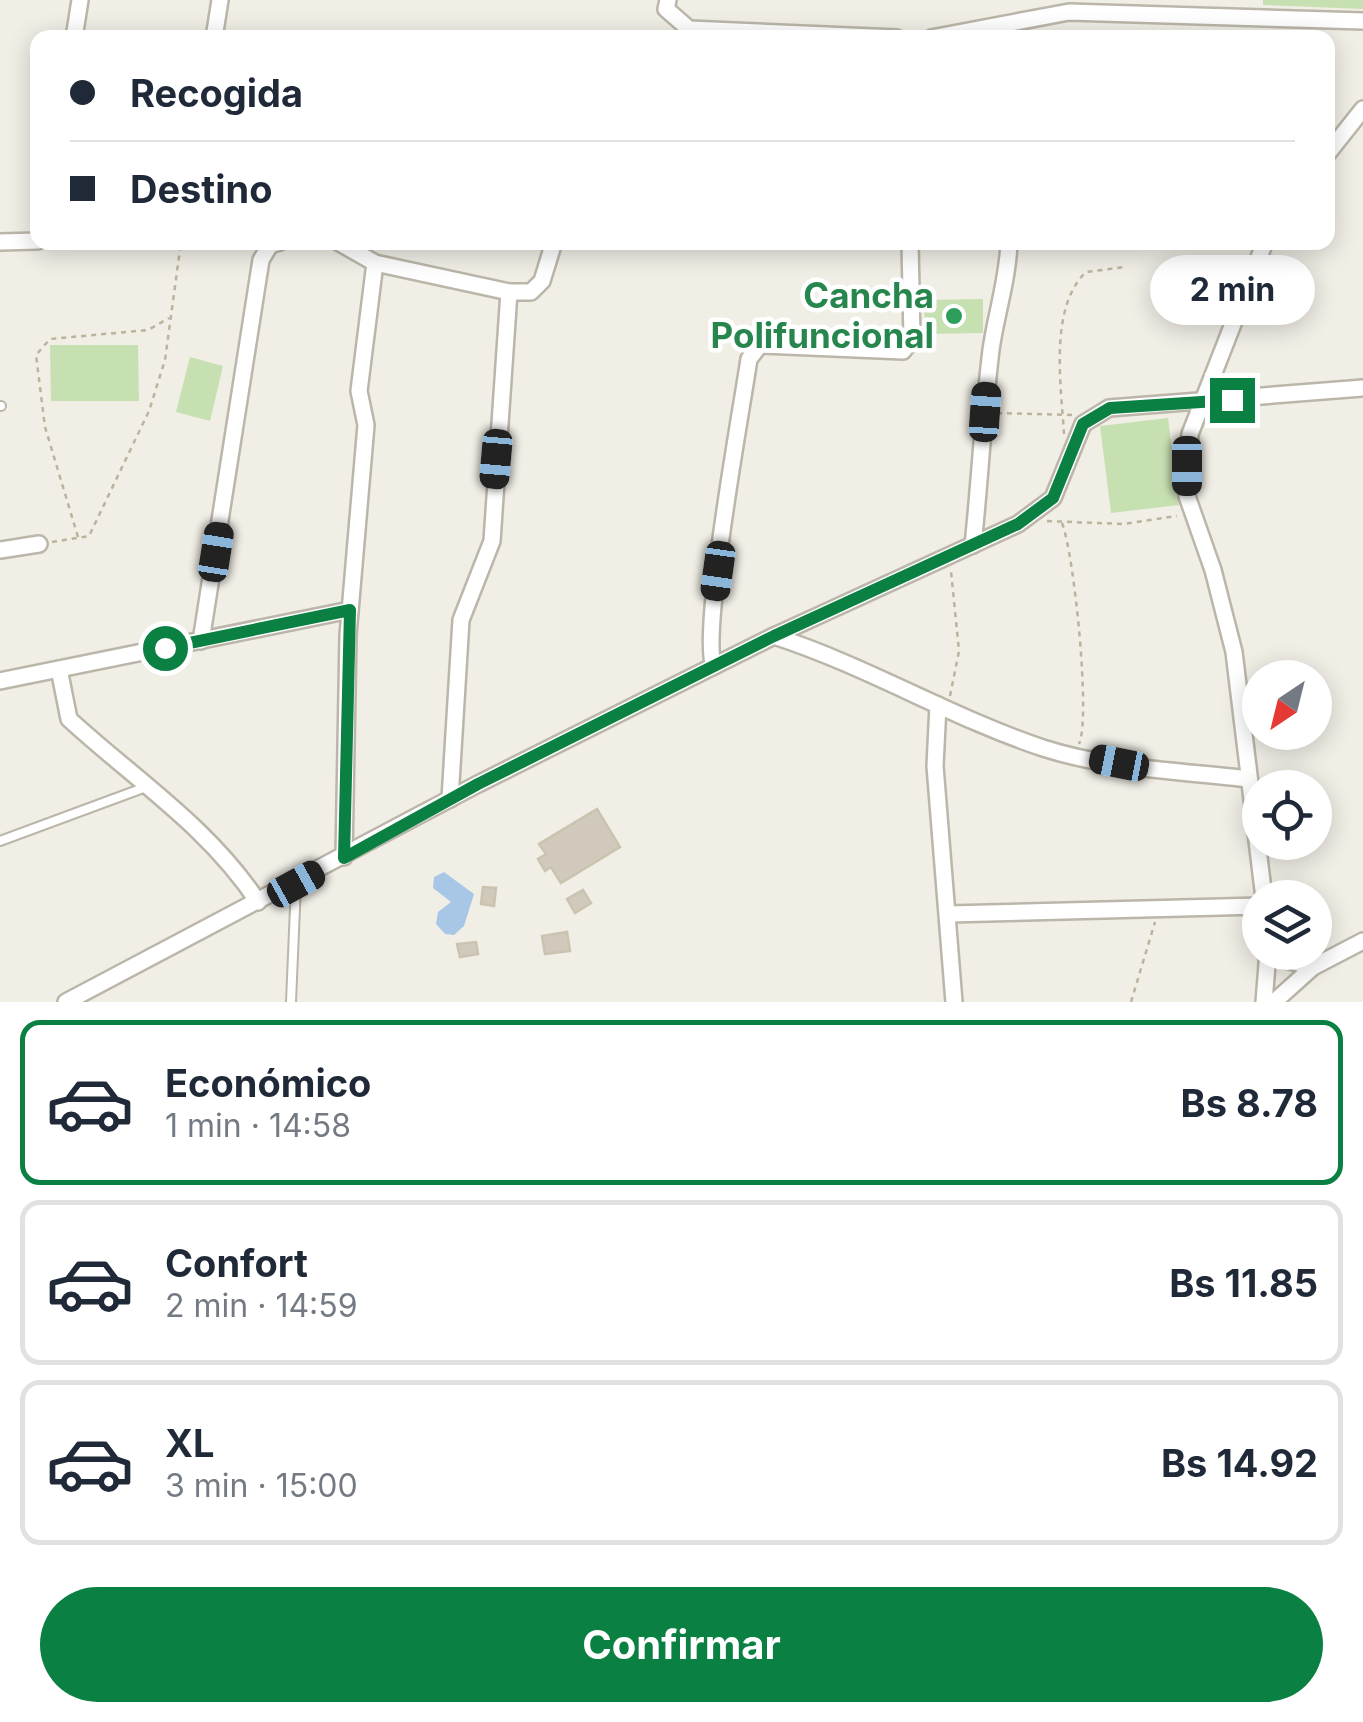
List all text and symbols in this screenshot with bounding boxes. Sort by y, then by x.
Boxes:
text: Recogida [130,70,303,116]
text: Destino [130,166,273,212]
callout: 2 min [1150,255,1314,325]
text: 2 min [1190,270,1275,309]
place label: Cancha Polifuncional [711,274,934,356]
marker: Cancha Polifuncional [943,305,965,327]
route end [1210,378,1255,423]
car [968,381,1002,443]
car [478,428,514,490]
car [1172,436,1202,496]
car [196,520,236,584]
car [699,539,737,603]
route start [143,626,188,671]
north arrow [1242,660,1332,750]
map controls [1242,660,1332,970]
car [1087,743,1151,783]
button: locate [1242,770,1332,860]
car [262,856,330,912]
button: layers [1242,880,1332,970]
icon: car [45,1058,135,1148]
text: Económico [165,1060,371,1106]
text: Bs 8.78 [1181,1080,1318,1126]
text: 1 min · 14:58 [165,1106,351,1145]
icon: car [45,1238,135,1328]
text: Confort [165,1240,308,1286]
text: Bs 11.85 [1169,1260,1318,1306]
text: 2 min · 14:59 [165,1286,358,1325]
icon: car [45,1418,135,1508]
text: XL [165,1420,215,1466]
text: Bs 14.92 [1161,1440,1318,1486]
text: 3 min · 15:00 [165,1466,358,1505]
button: Confirmar [40,1587,1323,1702]

